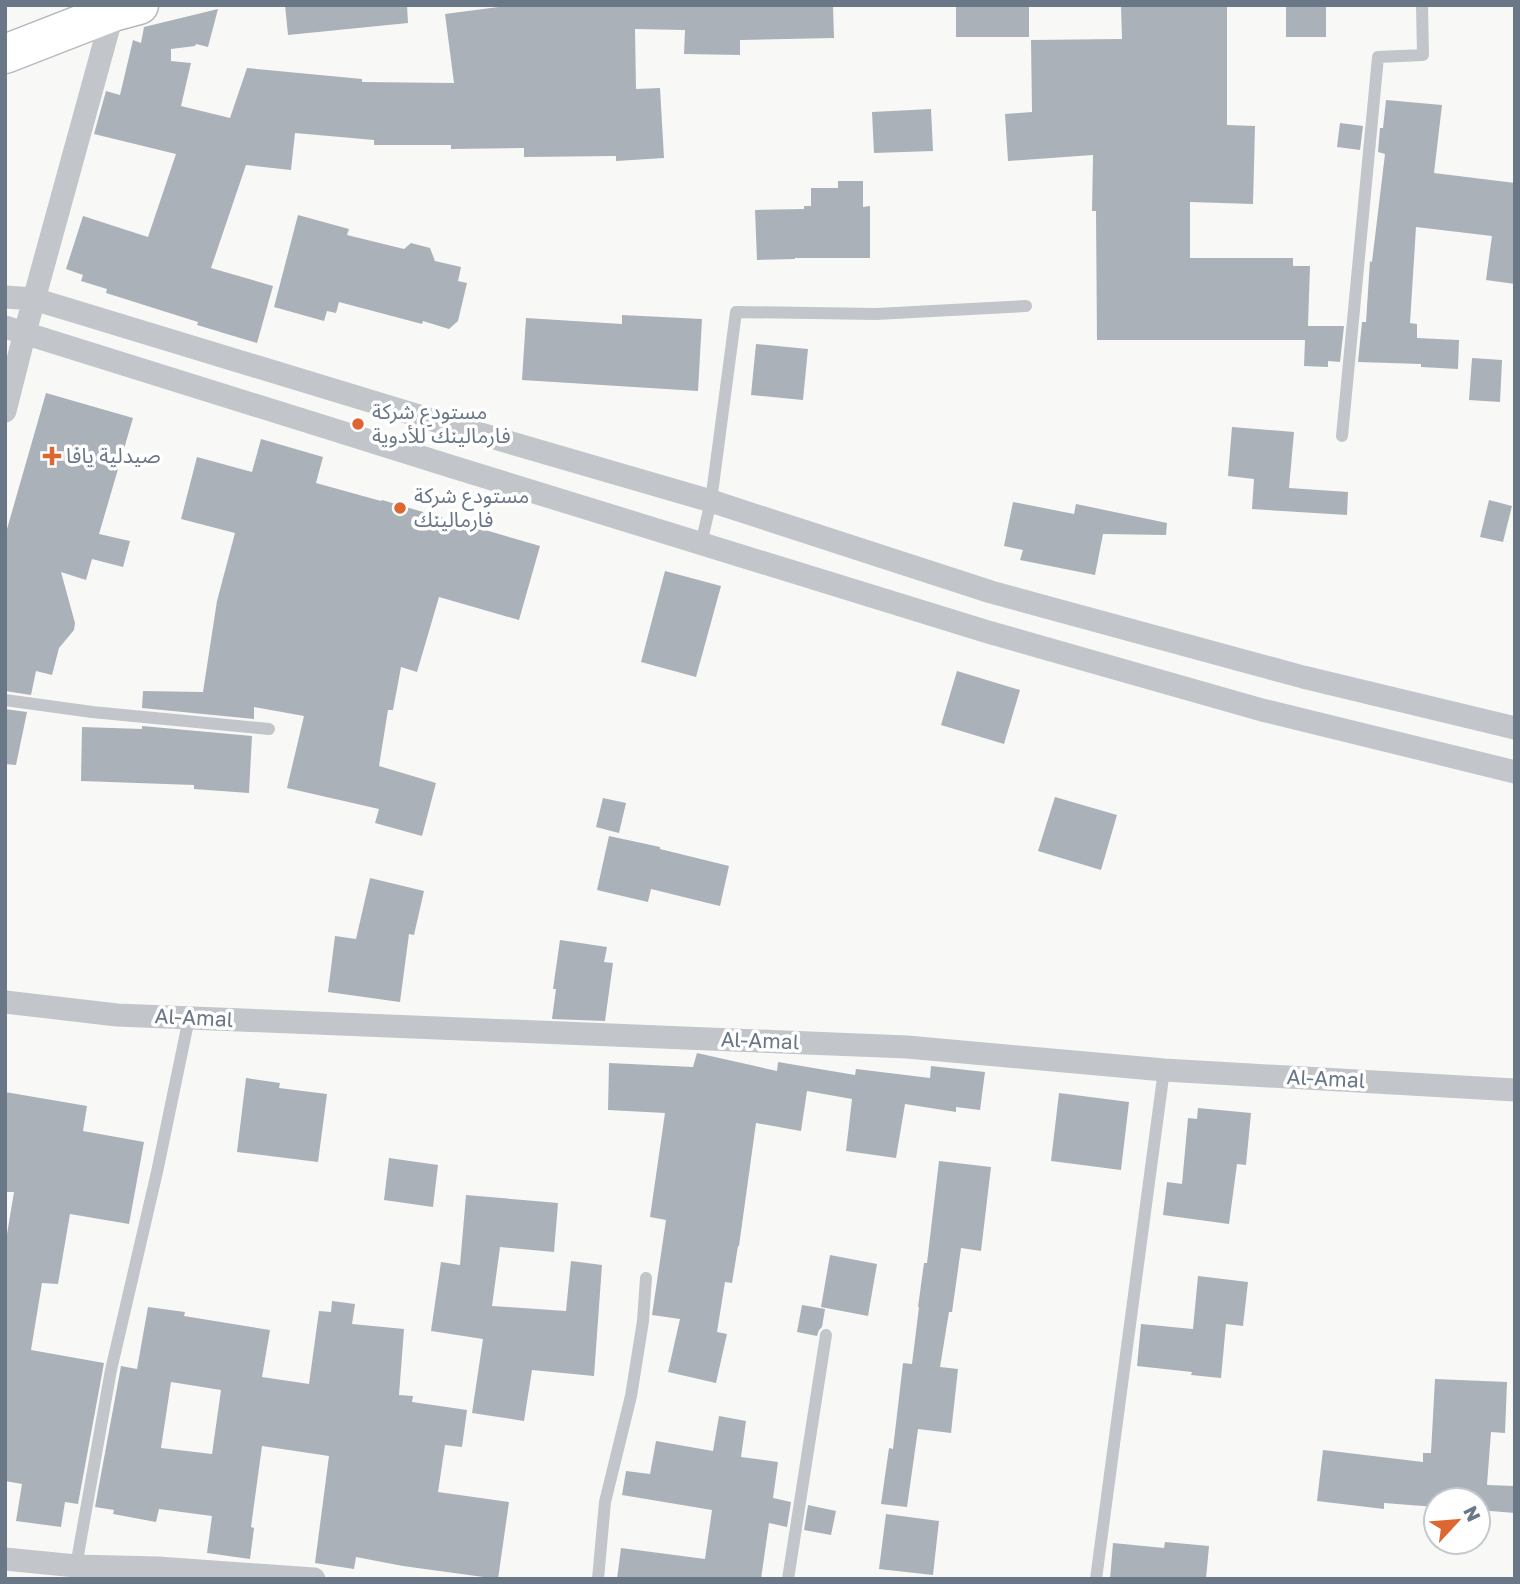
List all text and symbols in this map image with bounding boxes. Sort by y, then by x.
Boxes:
place label: مستودع شركة فارمالينك للأدوية [372,398,511,448]
marker: مستودع شركة فارمالينك للأدوية [350,416,366,432]
place label: صيدلية يافا [66,442,161,468]
marker: صيدلية يافا [44,448,60,464]
place label: مستودع شركة فارمالينك [414,482,529,532]
marker: مستودع شركة فارمالينك [392,500,408,516]
street label: Al-Amal [154,1002,234,1032]
street label: Al-Amal [720,1026,800,1054]
street label: Al-Amal [1286,1063,1366,1093]
north arrow [1422,1486,1492,1556]
text: N [1459,1502,1486,1525]

